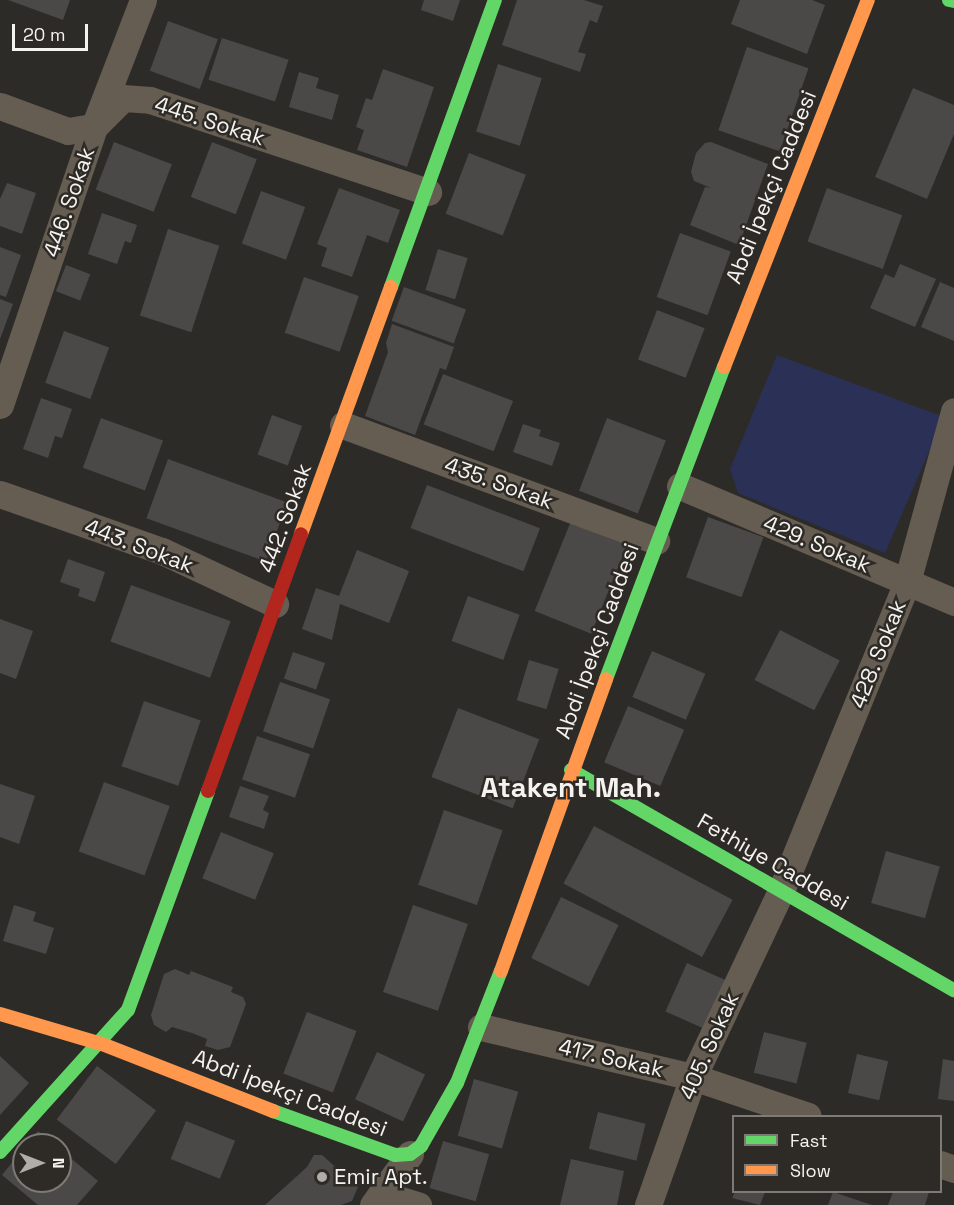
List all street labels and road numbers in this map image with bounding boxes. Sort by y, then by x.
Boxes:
street label: Abdi İpekçi Caddesi [720,87,822,287]
street label: 445. Sokak [151,91,269,151]
street label: 446. Sokak [38,143,100,261]
street label: 435. Sokak [441,451,557,515]
street label: 442. Sokak [253,459,317,577]
street label: 429. Sokak [759,509,875,579]
street label: 443. Sokak [81,513,197,579]
street label: Abdi İpekçi Caddesi [549,540,645,742]
street label: 428. Sokak [844,596,912,712]
street label: Fethiye Caddesi [693,808,853,916]
street label: 405. Sokak [673,988,745,1104]
street label: 417. Sokak [556,1033,666,1083]
street label: Abdi İpekçi Caddesi [189,1044,391,1142]

